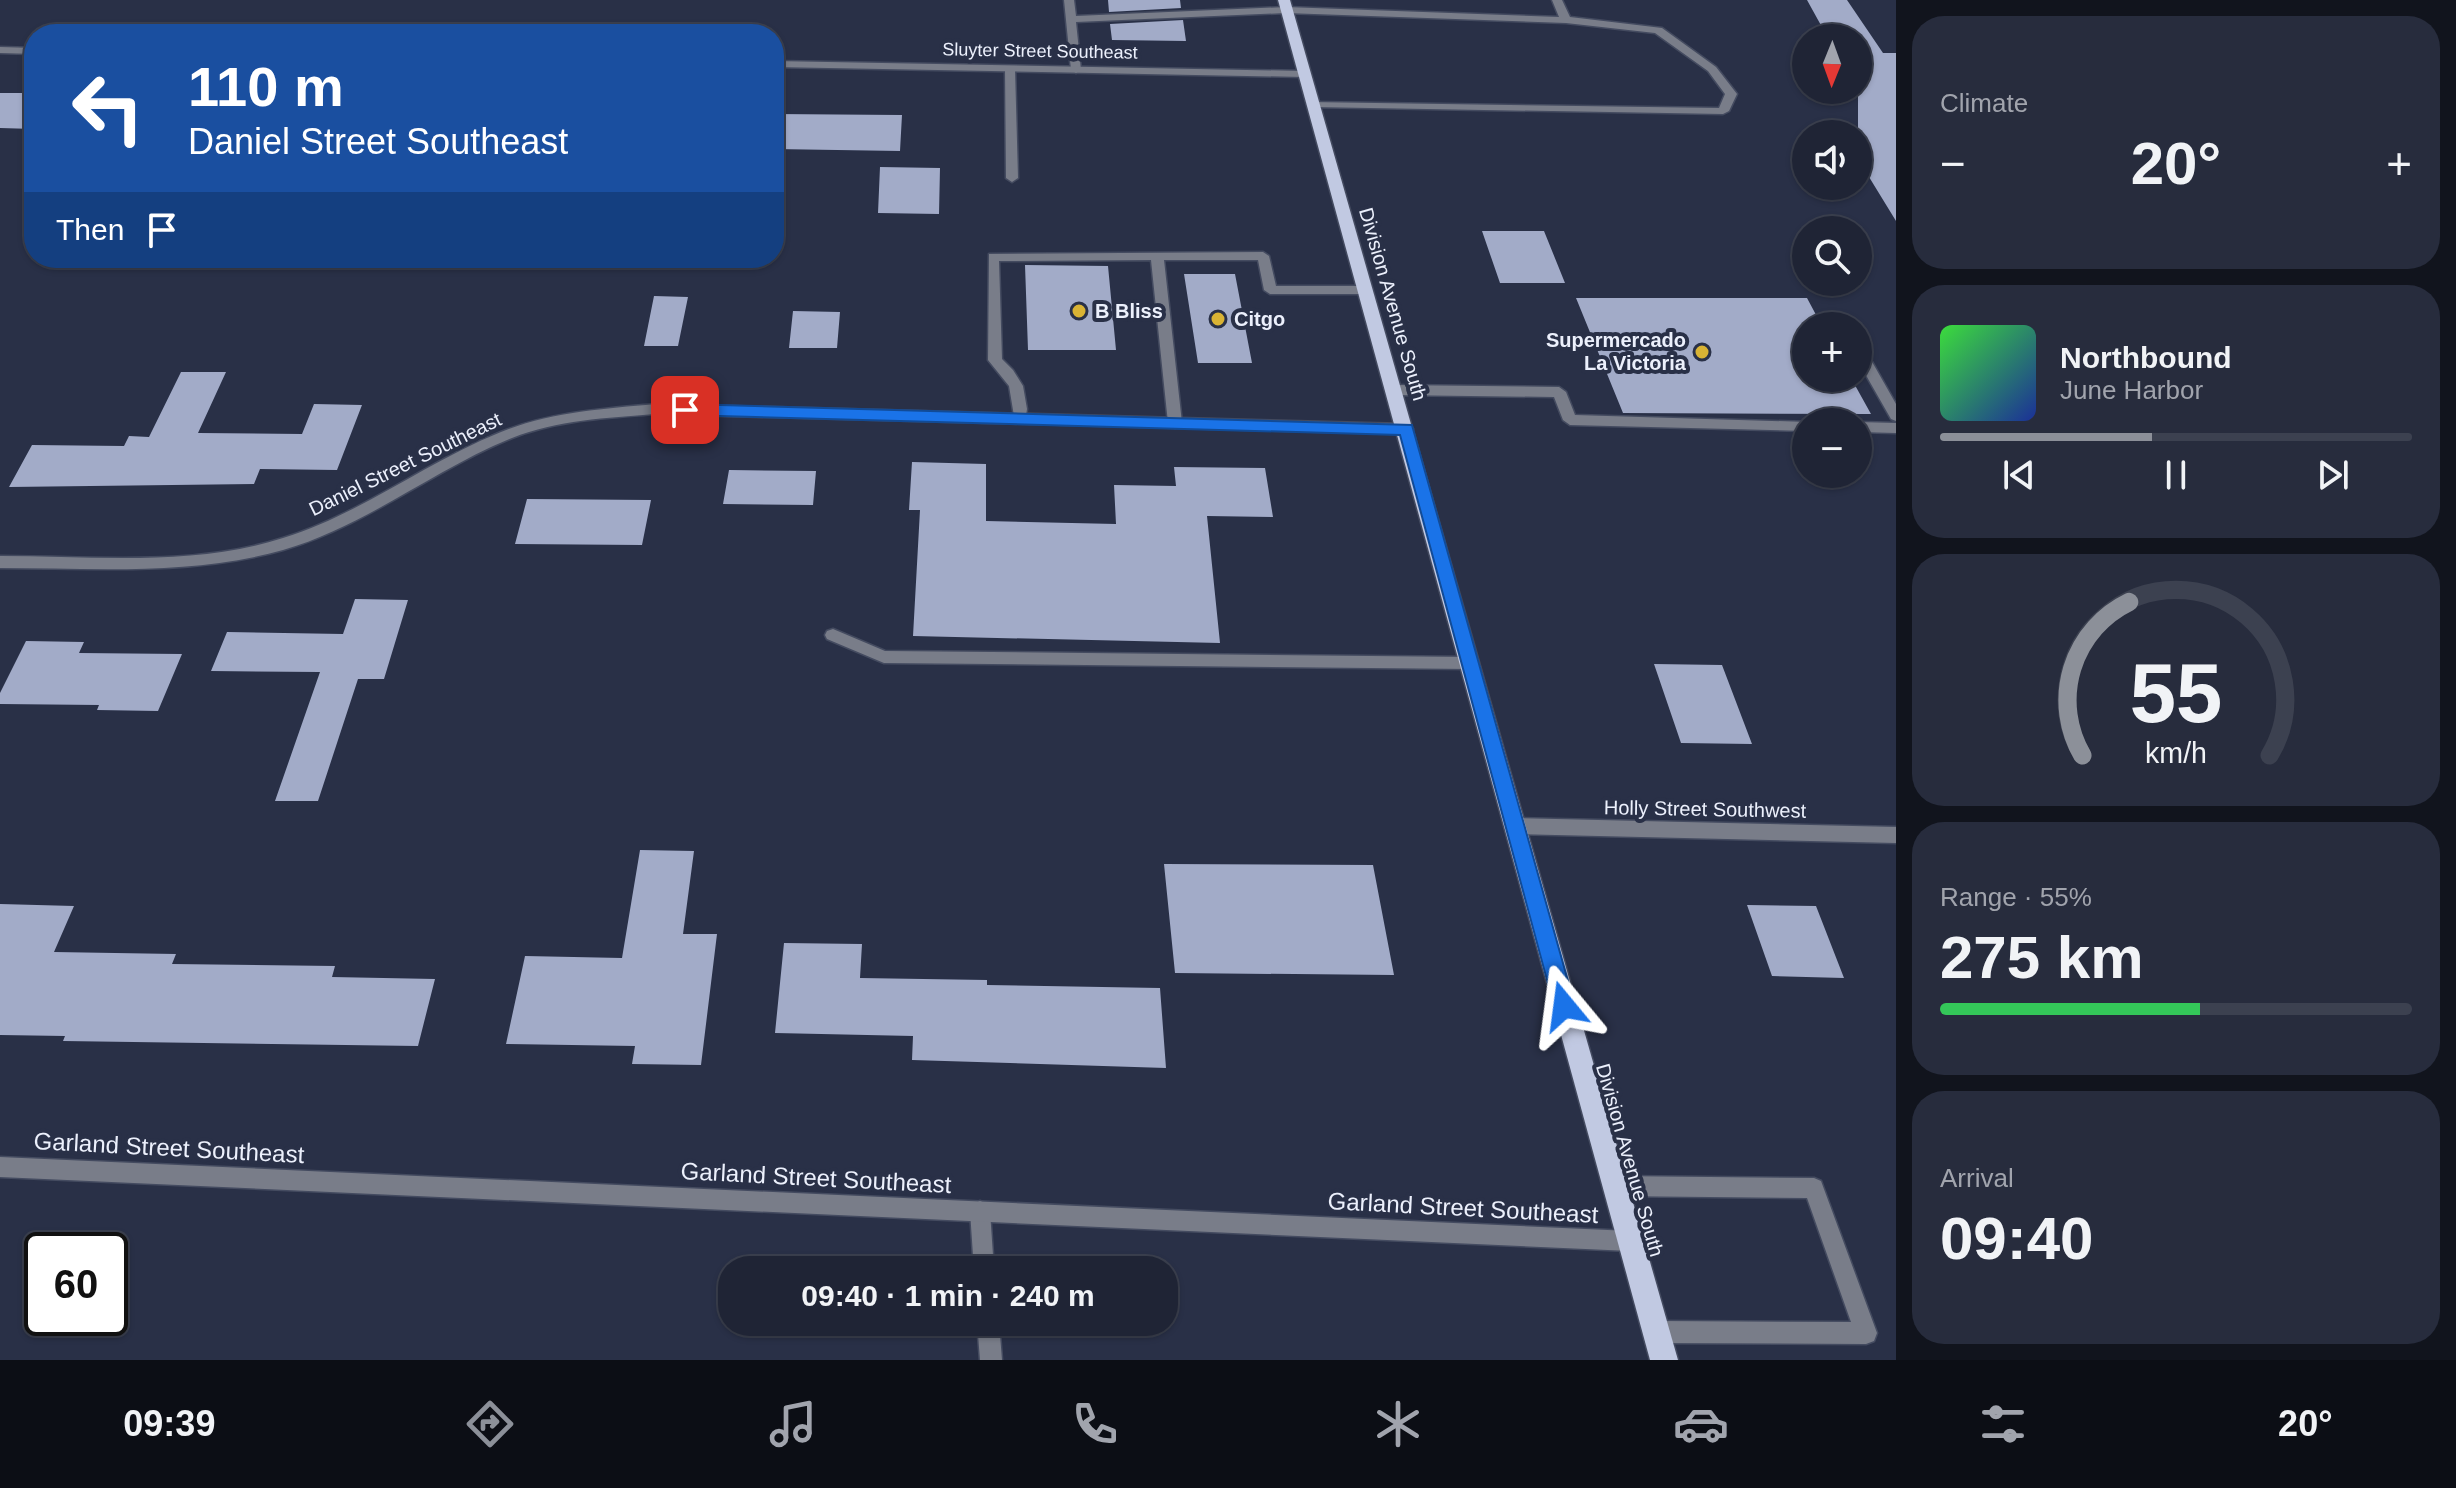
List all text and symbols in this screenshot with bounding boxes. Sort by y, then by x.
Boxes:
north arrow [1792,24,1872,104]
map controls [1792,24,1872,488]
street label: Sluyter Street Southeast [942,39,1138,63]
text: 110 m [188,55,344,118]
icon: left [56,56,160,160]
text: Climate [1940,88,2028,118]
button: sound [1792,120,1872,200]
text: Daniel Street Southeast [188,121,568,162]
text: 20° [2131,130,2221,197]
text: − [1940,139,1966,188]
text: + [2386,139,2412,188]
street label: Division Avenue South [1355,205,1431,403]
icon: arrive [140,208,184,252]
text: Then [56,213,124,246]
button: search [1792,216,1872,296]
place label: B Bliss [1095,300,1163,322]
marker: B Bliss [1070,302,1088,320]
place label: Citgo [1234,308,1285,330]
marker: Citgo [1209,310,1227,328]
button: + [1792,312,1872,392]
place label: Supermercado La Victoria [1546,329,1687,374]
text: Northbound [2060,341,2232,374]
marker: Supermercado La Victoria [1693,343,1711,361]
text: June Harbor [2060,375,2203,405]
pin [651,376,719,444]
icon: arrive [663,388,707,432]
street label: Daniel Street Southeast [305,408,505,520]
button: − [1792,408,1872,488]
icon: previous [1997,453,2041,497]
icon: pause [2154,453,2198,497]
icon: next [2311,453,2355,497]
text: 55 [2130,647,2222,740]
text: km/h [2145,737,2207,769]
street label: Holly Street Southwest [1604,796,1807,822]
text: Range · 55% [1940,882,2092,912]
text: 275 km [1940,924,2144,991]
position arrow [1522,964,1606,1048]
street label: Division Avenue South [1592,1061,1668,1259]
street label: Garland Street Southeast [33,1127,305,1168]
street label: Garland Street Southeast [680,1157,952,1198]
text: Arrival [1940,1163,2014,1193]
street label: Garland Street Southeast [1327,1187,1599,1228]
text: 09:40 [1940,1205,2093,1272]
speed limit sign: 60 [24,1232,128,1336]
text: 09:40 · 1 min · 240 m [801,1279,1095,1312]
icon: directions [462,1396,518,1452]
icon: music [765,1396,821,1452]
icon: phone [1067,1396,1123,1452]
icon: climate [1370,1396,1426,1452]
icon: car [1673,1396,1729,1452]
icon: filters [1975,1396,2031,1452]
text: 09:39 [123,1403,215,1444]
text: 20° [2278,1403,2333,1444]

